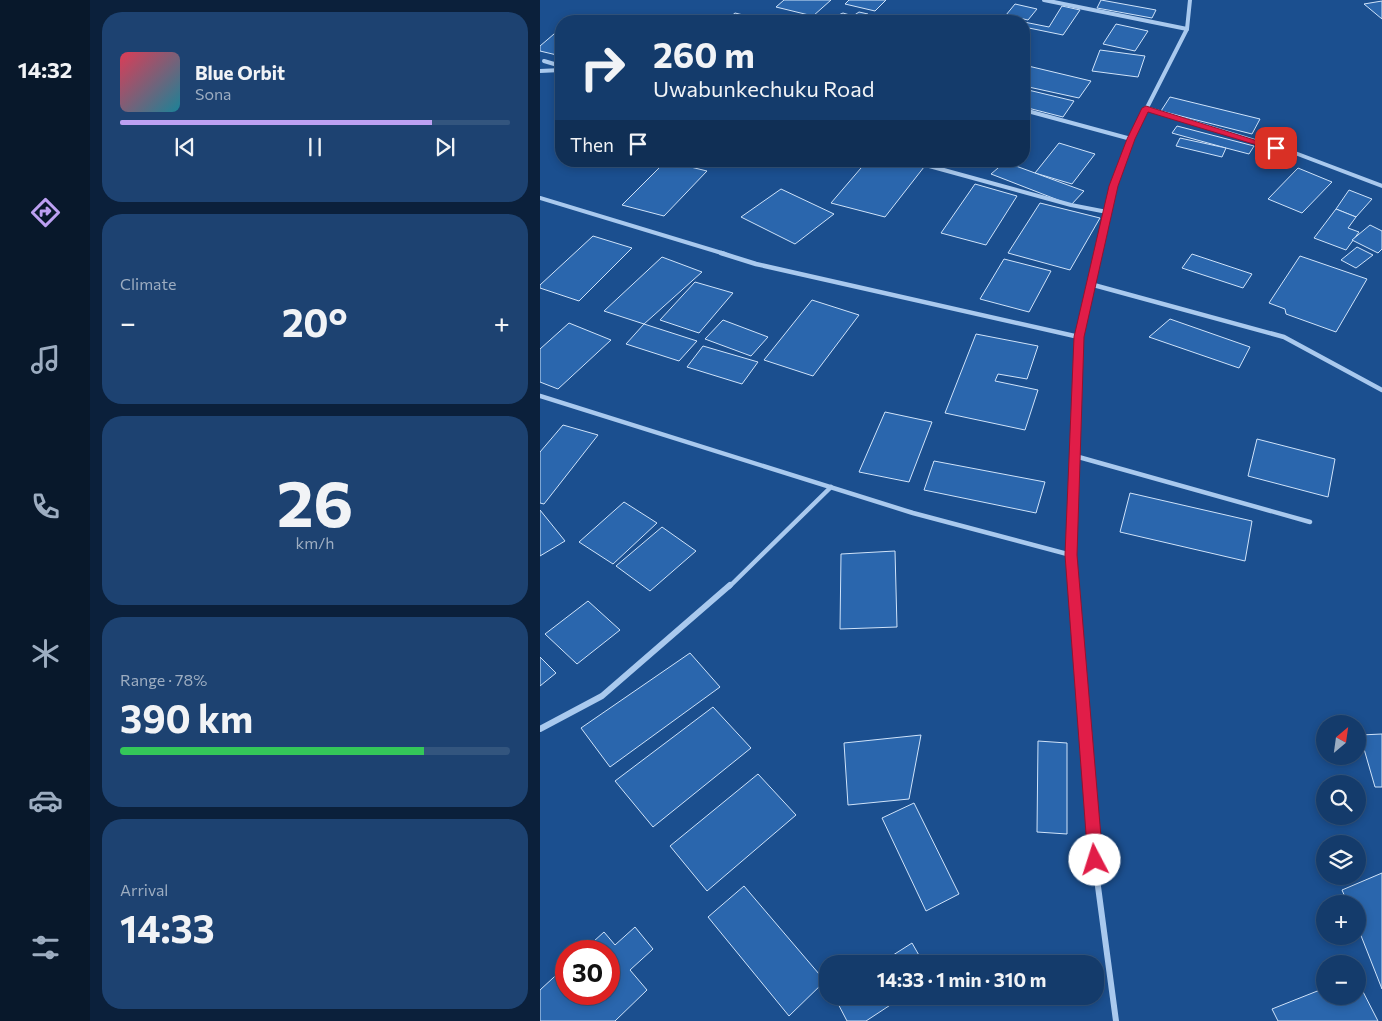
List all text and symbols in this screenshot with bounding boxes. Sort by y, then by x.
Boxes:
text: 260 m [653,32,755,75]
icon: right [570,35,635,100]
text: 14:32 [18,56,72,83]
text: Blue Orbit [195,61,285,84]
text: Uwabunkechuku Road [653,75,874,102]
text: Sona [195,84,231,103]
pin [1255,127,1297,169]
icon: arrive [624,130,652,158]
icon: previous [171,133,199,161]
icon: pause [301,133,329,161]
icon: next [431,133,459,161]
text: Then [570,133,614,156]
icon: arrive [1262,134,1290,162]
icon: directions [28,195,63,230]
text: Climate [120,274,176,293]
text: 20° [282,298,348,345]
text: − [120,305,136,339]
text: + [494,305,510,339]
icon: music [28,342,63,377]
text: 26 [277,461,353,540]
icon: phone [28,489,63,524]
text: km/h [296,533,334,552]
icon: climate [28,636,63,671]
text: Range · 78% [120,670,207,689]
text: 390 km [120,694,253,741]
north arrow [1316,715,1366,765]
map controls [1316,715,1366,1005]
button: search [1316,775,1366,825]
icon: car [28,783,63,818]
position arrow [1068,833,1120,885]
button: layers [1316,835,1366,885]
text: Arrival [120,880,168,899]
button: + [1316,895,1366,945]
text: 14:33 [120,904,215,951]
icon: filters [28,930,63,965]
speed limit sign: 30 [555,940,620,1005]
button: − [1316,955,1366,1005]
text: 14:33 · 1 min · 310 m [877,968,1046,991]

